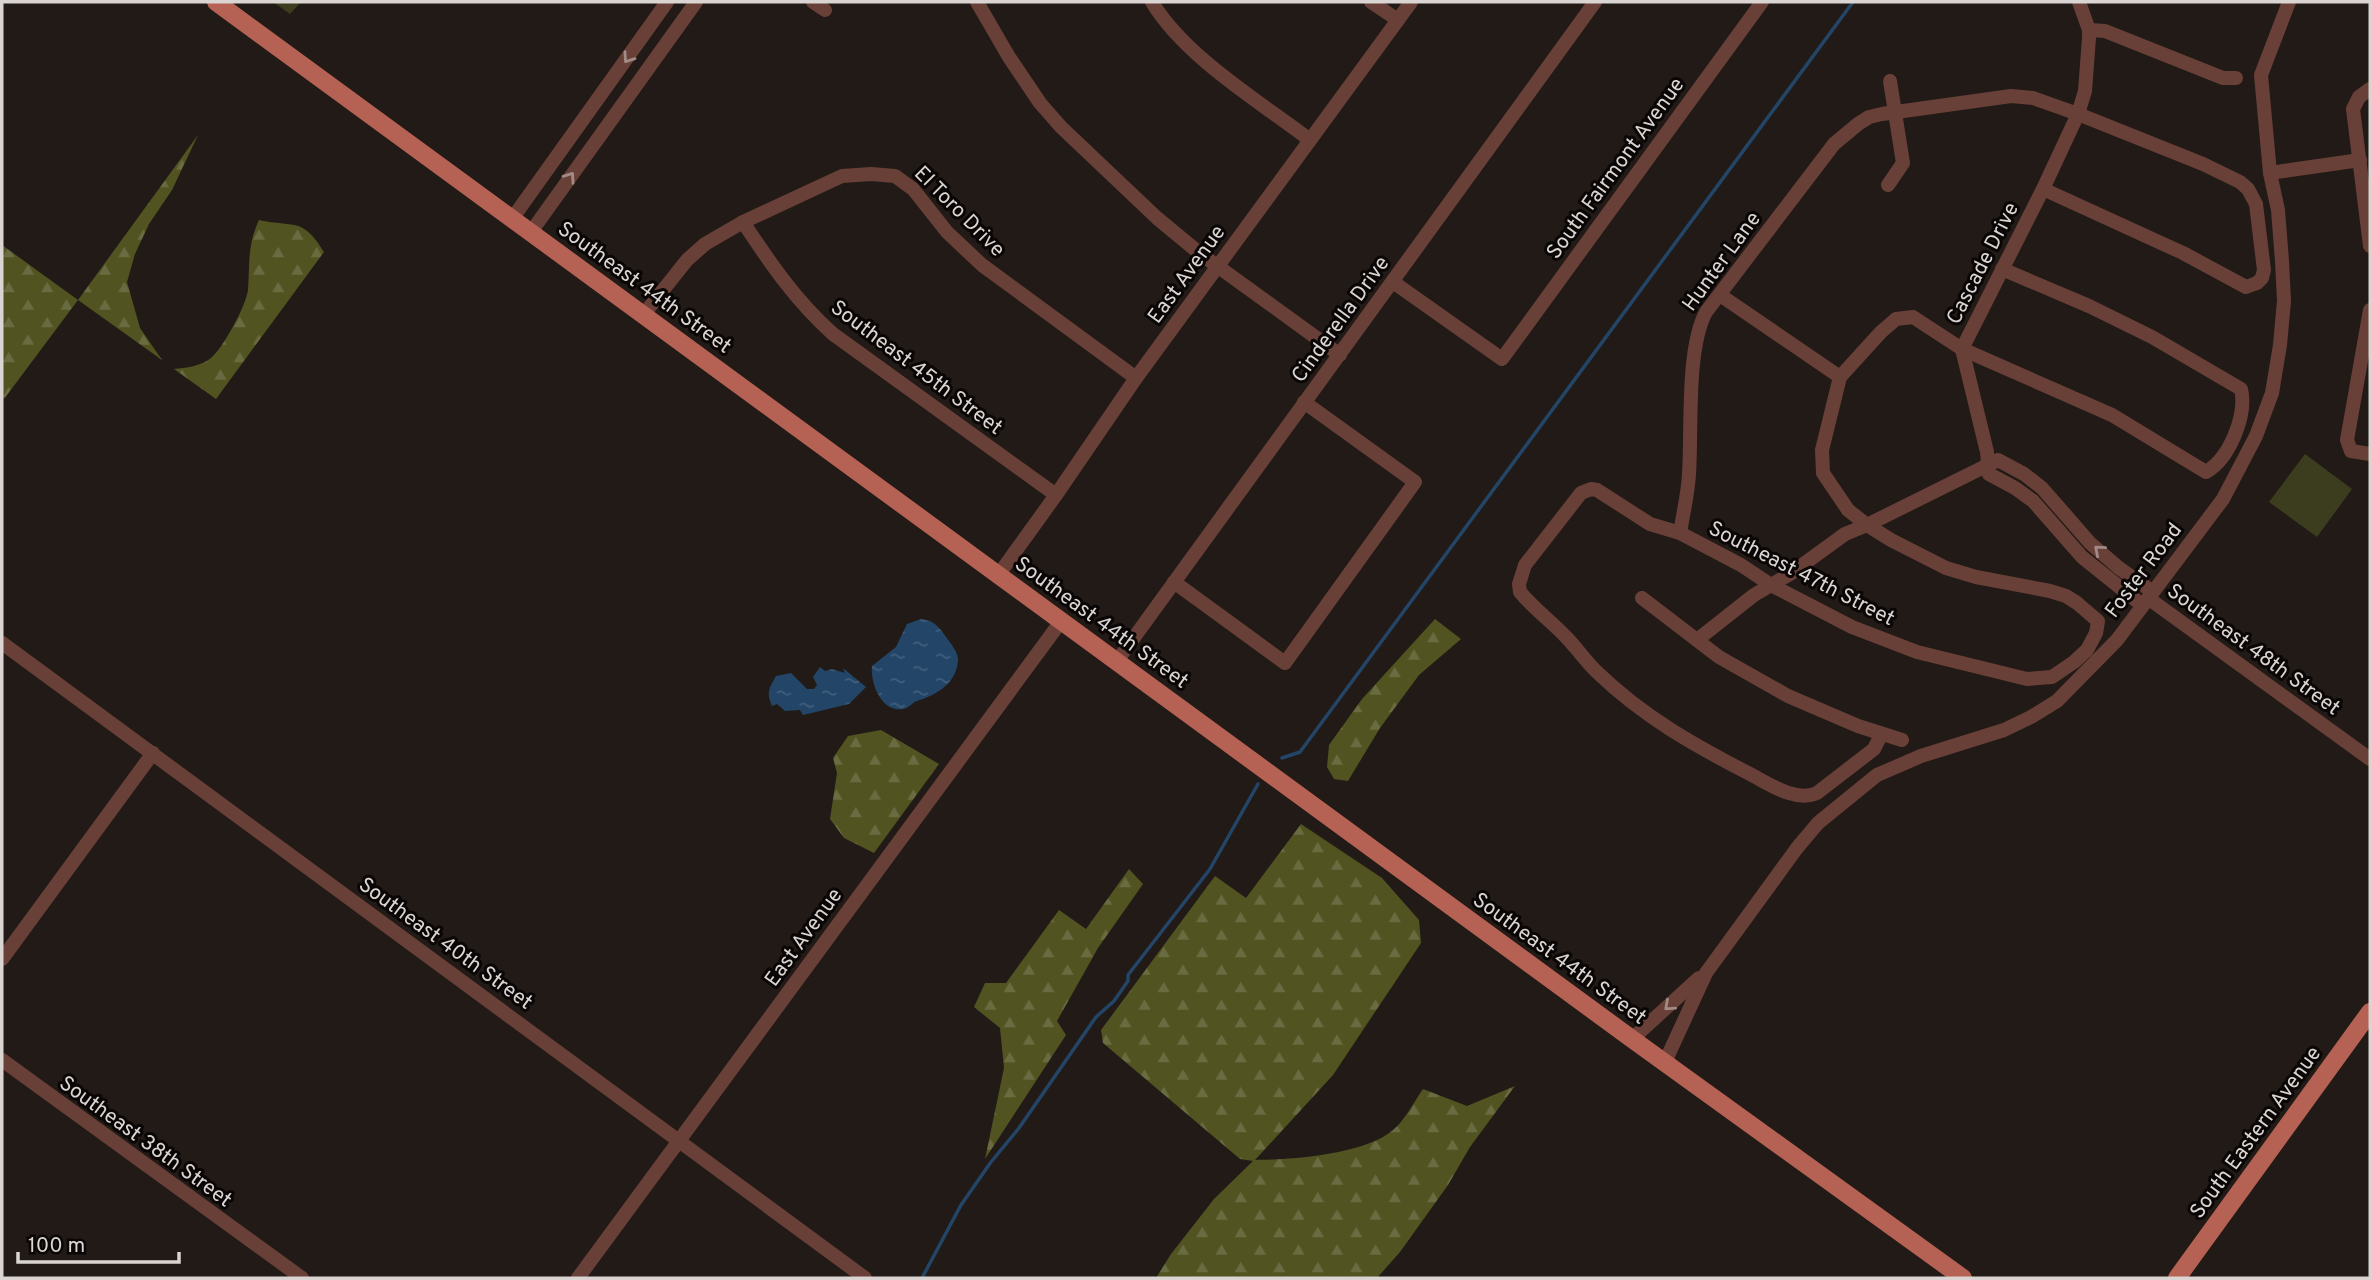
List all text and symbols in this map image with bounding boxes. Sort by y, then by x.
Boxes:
one-way arrow [624,50,636,63]
street label: South Fairmont Avenue [1541,73,1691,265]
street label: El Toro Drive [908,161,1010,263]
one-way arrow [562,172,574,185]
street label: Cascade Drive [1941,198,2026,329]
street label: Hunter Lane [1677,207,1768,317]
street label: Southeast 44th Street [552,216,736,360]
street label: East Avenue [1142,220,1232,329]
street label: Cinderella Drive [1286,251,1396,389]
street label: Southeast 45th Street [825,295,1007,442]
street label: Southeast 47th Street [1704,516,1899,633]
street label: Foster Road [2100,518,2189,624]
one-way arrow [2094,546,2107,558]
street label: Southeast 44th Street [1009,551,1193,695]
street label: Southeast 48th Street [2161,578,2345,722]
street label: Southeast 40th Street [353,872,538,1016]
street label: East Avenue [759,883,849,992]
street label: Southeast 44th Street [1467,887,1651,1031]
one-way arrow [1664,998,1677,1010]
street label: South Eastern Avenue [2185,1041,2328,1224]
street label: Southeast 38th Street [53,1070,237,1214]
scale bar [18,1220,178,1264]
text: 100 m [28,1233,85,1260]

